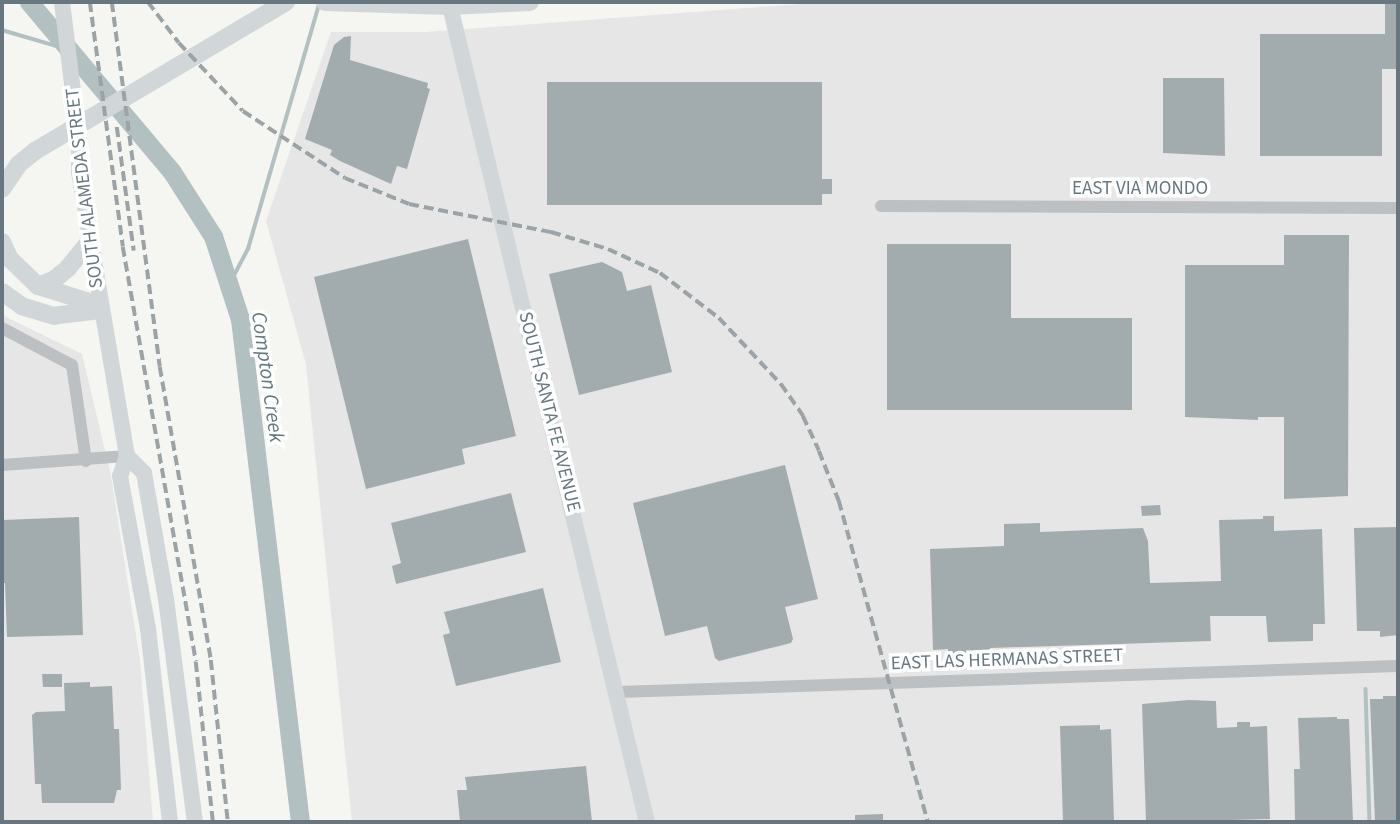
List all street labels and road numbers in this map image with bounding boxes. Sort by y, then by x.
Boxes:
street label: SOUTH ALAMEDA STREET [61,87,109,289]
street label: EAST VIA MONDO [1072,178,1208,200]
street label: SOUTH SANTA FE AVENUE [513,310,585,514]
street label: EAST LAS HERMANAS STREET [890,645,1124,675]

